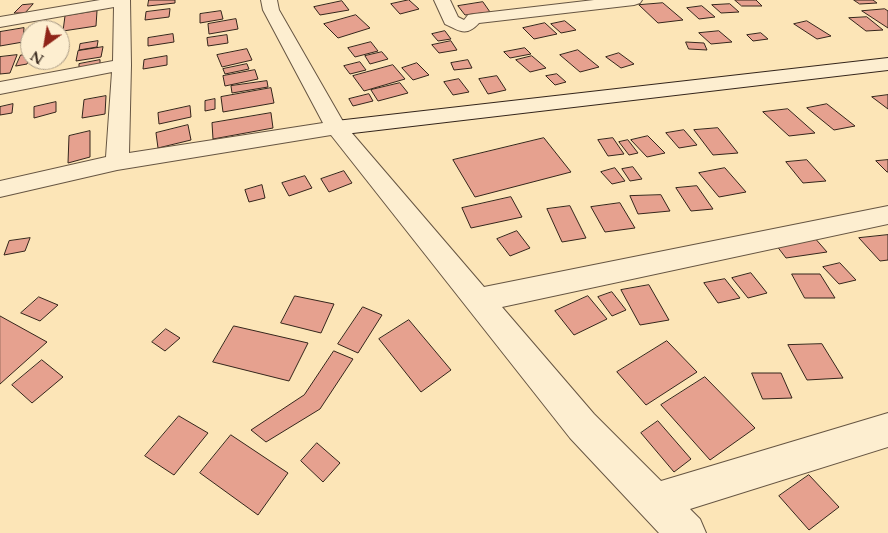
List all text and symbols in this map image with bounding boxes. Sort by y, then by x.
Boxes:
north arrow [20,20,70,70]
text: N [27,46,48,69]

